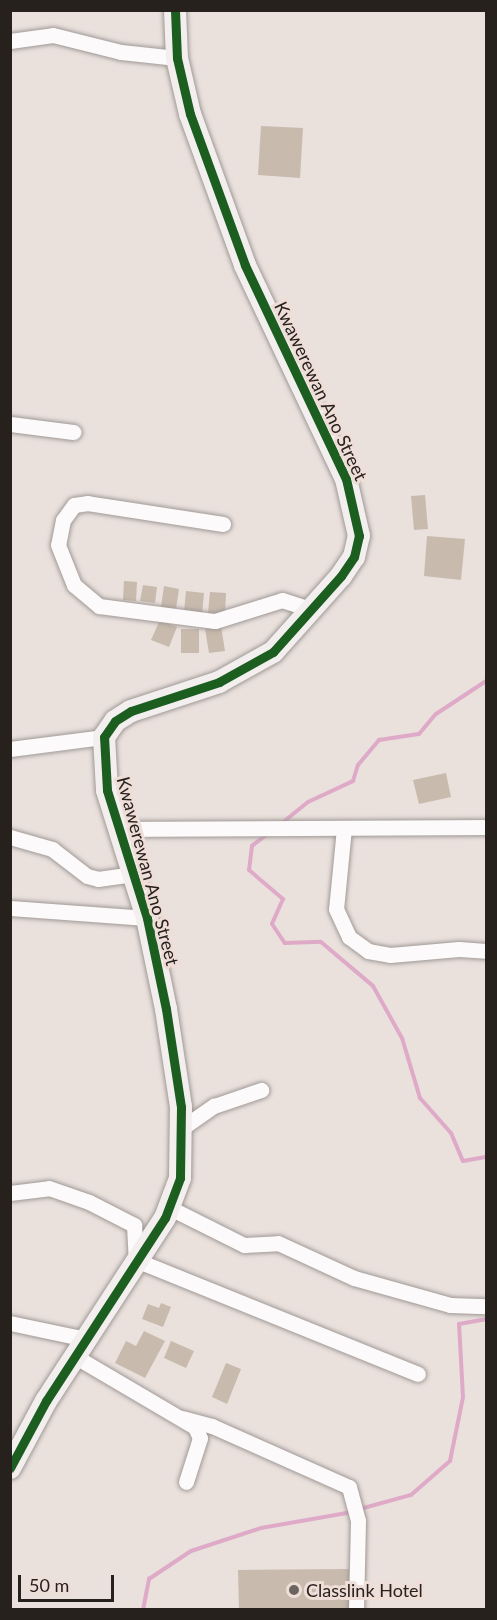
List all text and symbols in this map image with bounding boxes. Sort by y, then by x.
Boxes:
street label: Kwawerewan Ano Street [270,298,372,484]
street label: Kwawerewan Ano Street [112,774,184,968]
scale bar [21,1563,117,1601]
text: 50 m [29,1574,69,1596]
place label: Classlink Hotel [306,1579,423,1601]
marker: Classlink Hotel [287,1583,301,1597]

